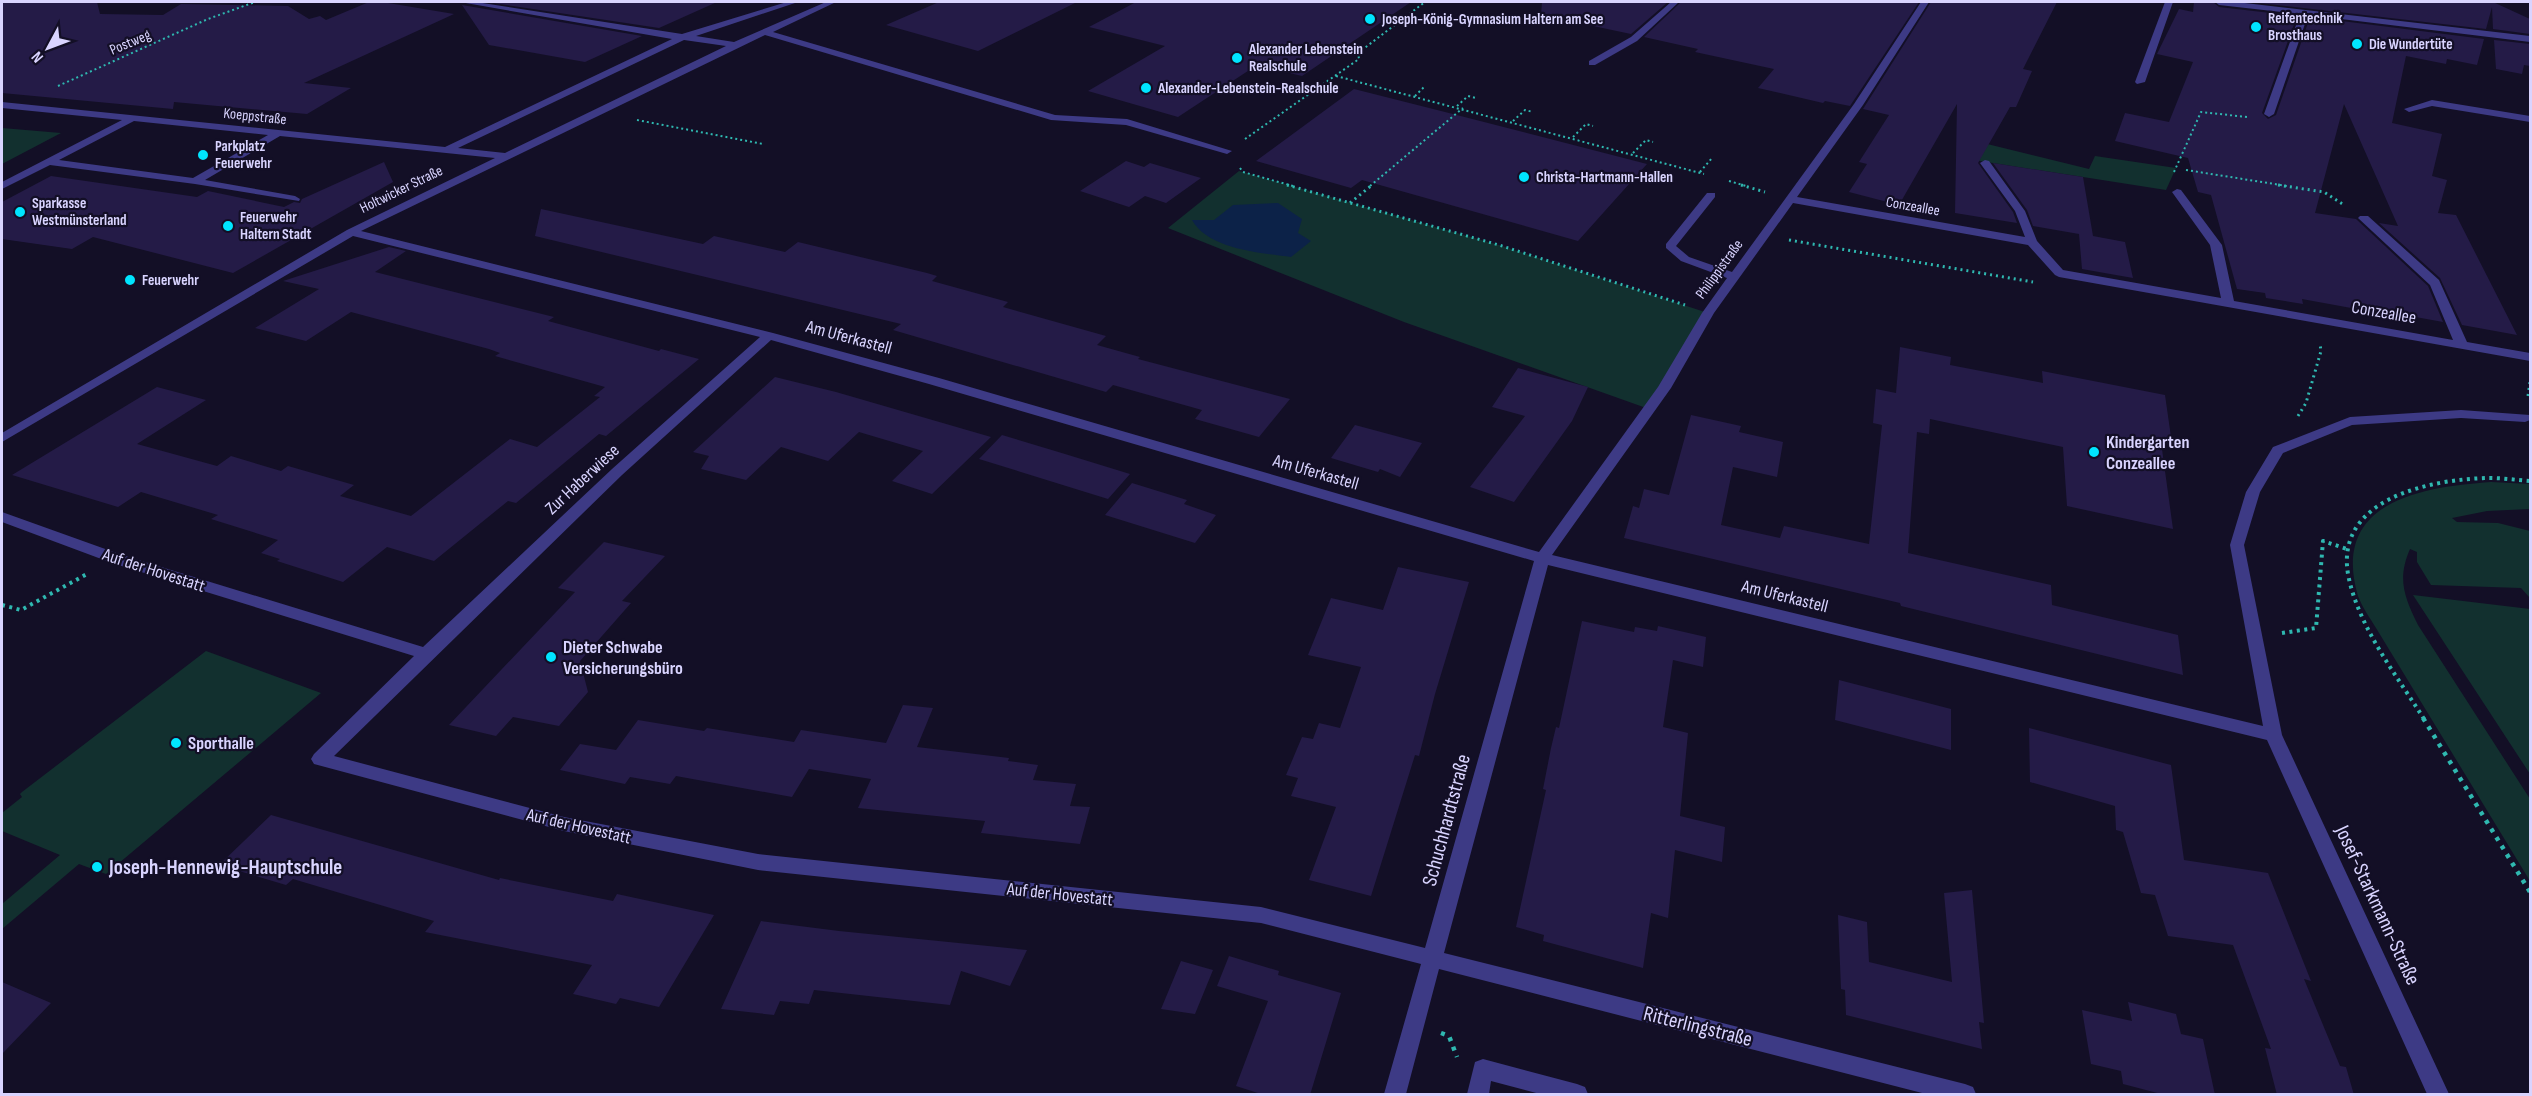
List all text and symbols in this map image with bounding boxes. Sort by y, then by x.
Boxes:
place label: Reifentechnik Brosthaus [2268,9,2343,45]
place label: Joseph-König-Gymnasium Haltern am See [1381,10,1603,29]
marker: Joseph-König-Gymnasium Haltern am See [1363,12,1377,26]
north arrow [18,18,78,78]
marker: Reifentechnik Brosthaus [2249,20,2263,34]
street label: Postweg [107,25,154,60]
place label: Die Wundertüte [2369,35,2453,54]
marker: Die Wundertüte [2350,37,2364,51]
place label: Alexander Lebenstein Realschule [1248,40,1363,76]
text: N [28,47,48,66]
marker: Alexander Lebenstein Realschule [1230,51,1244,65]
place label: Alexander-Lebenstein-Realschule [1157,79,1339,98]
marker: Alexander-Lebenstein-Realschule [1139,81,1153,95]
street label: Koeppstraße [222,104,287,129]
place label: Parkplatz Feuerwehr [215,137,272,173]
marker: Parkplatz Feuerwehr [196,148,210,162]
street label: Holtwicker Straße [357,161,446,218]
place label: Christa-Hartmann-Hallen [1536,168,1673,187]
marker: Christa-Hartmann-Hallen [1517,170,1531,184]
street label: Conzeallee [1884,192,1941,221]
place label: Sparkasse Westmünsterland [32,194,126,230]
marker: Sparkasse Westmünsterland [13,205,27,219]
place label: Feuerwehr Haltern Stadt [240,208,311,244]
marker: Feuerwehr Haltern Stadt [221,219,235,233]
street label: Philippistraße [1692,236,1747,303]
place label: Feuerwehr [142,271,199,290]
marker: Feuerwehr [123,273,137,287]
street label: Conzeallee [2350,296,2418,329]
street label: Am Uferkastell [803,316,894,359]
place label: Kindergarten Conzeallee [2106,432,2189,474]
street label: Zur Haberwiese [541,440,624,519]
marker: Kindergarten Conzeallee [2087,445,2101,459]
street label: Am Uferkastell [1270,450,1361,495]
street label: Auf der Hovestatt [99,544,208,597]
street label: Am Uferkastell [1739,575,1830,617]
place label: Dieter Schwabe Versicherungsbüro [563,637,683,679]
marker: Dieter Schwabe Versicherungsbüro [544,650,558,664]
place label: Sporthalle [188,733,254,754]
marker: Sporthalle [169,736,183,750]
street label: Schuchhardtstraße [1417,752,1476,889]
street label: Auf der Hovestatt [524,804,634,849]
street label: Josef-Starkmann-Straße [2329,820,2426,989]
place label: Joseph-Hennewig-Hauptschule [108,855,342,880]
marker: Joseph-Hennewig-Hauptschule [90,860,104,874]
street label: Auf der Hovestatt [1005,878,1114,911]
street label: Ritterlingstraße [1641,1001,1755,1052]

